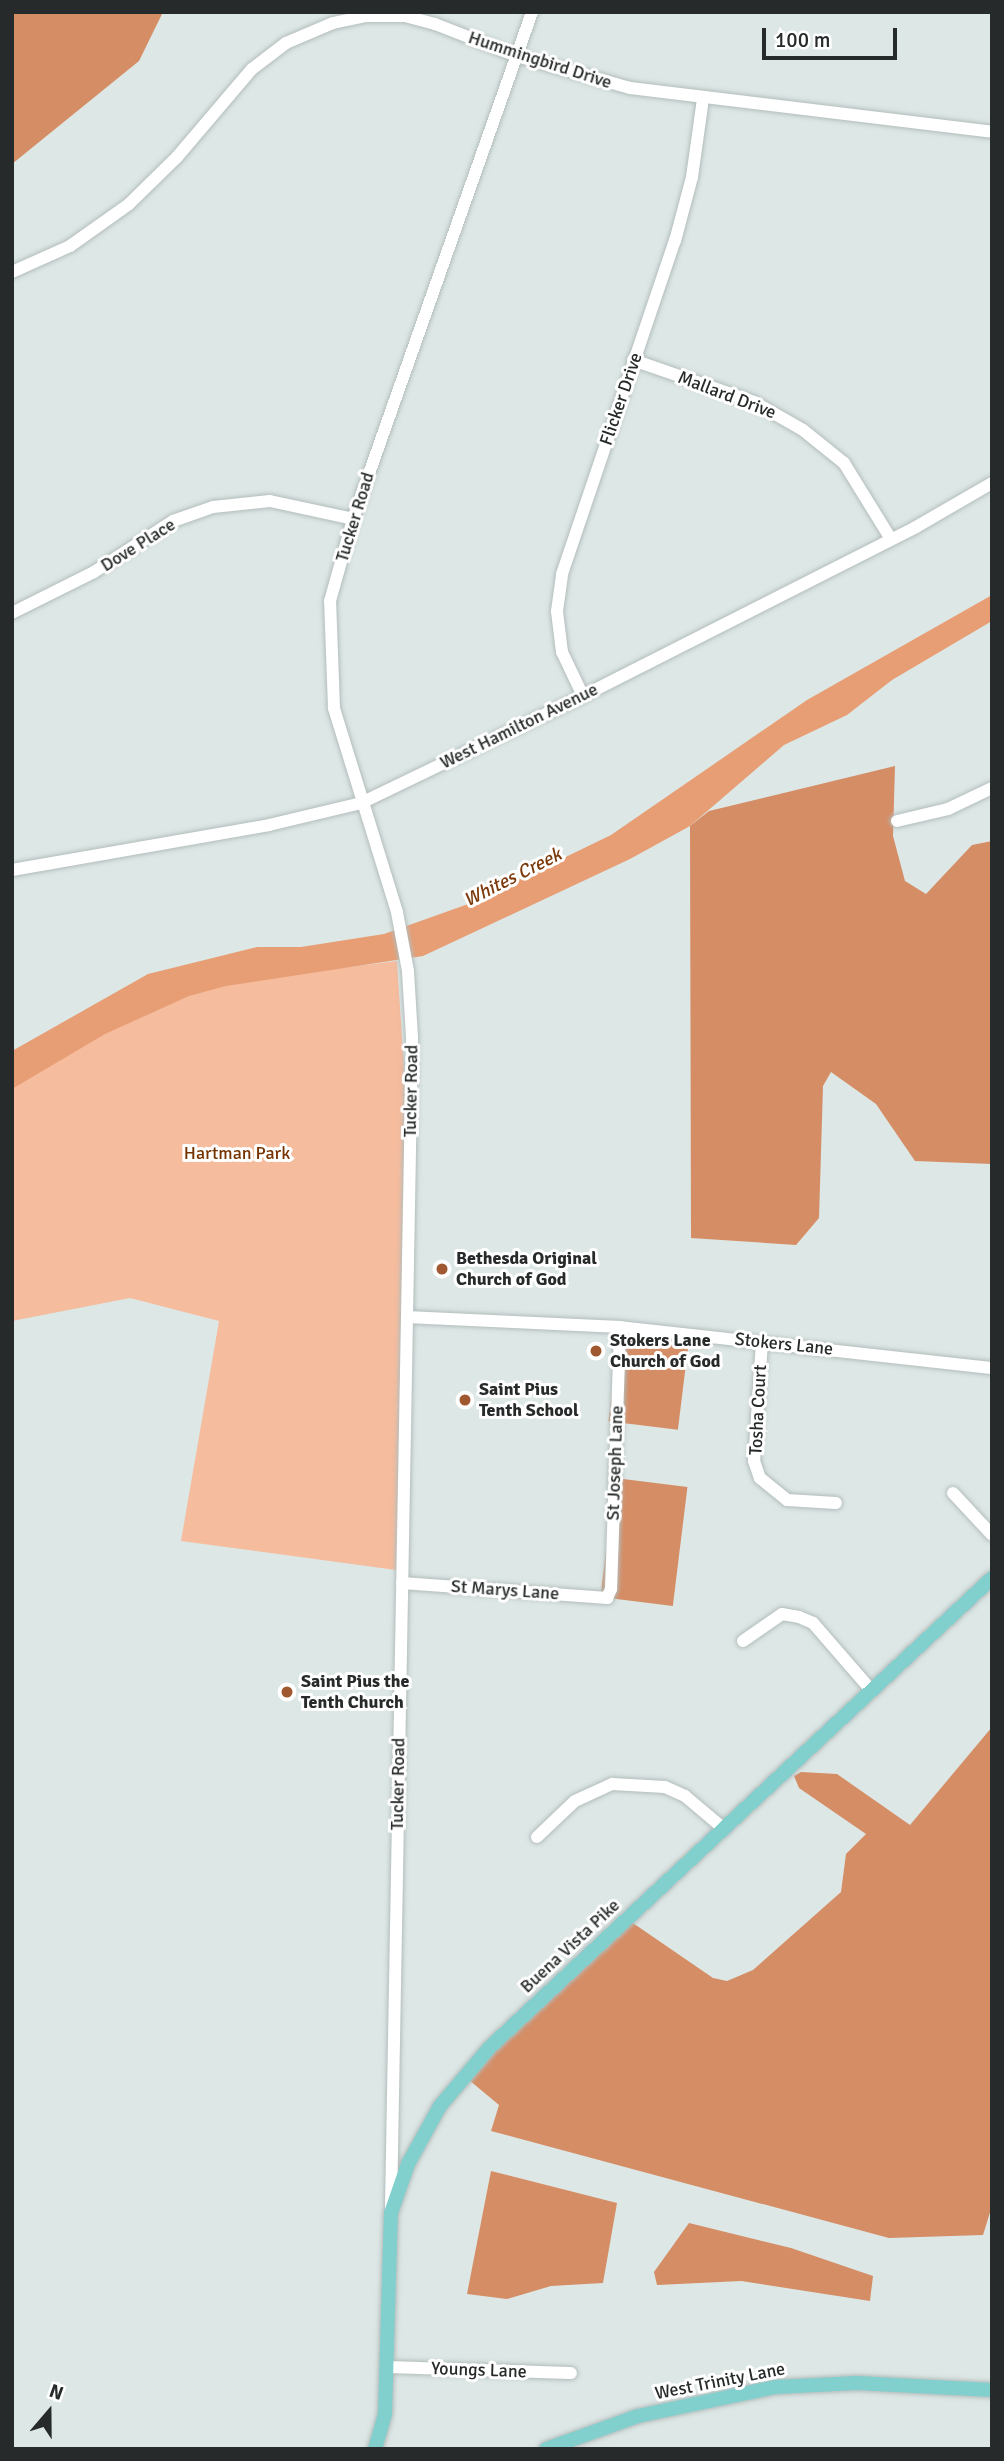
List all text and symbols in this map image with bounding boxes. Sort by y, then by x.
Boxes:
scale bar [766,14,901,58]
street label: Hummingbird Drive [466,27,614,93]
text: 100 m [775,27,830,53]
street label: Flicker Drive [595,350,647,448]
street label: Mallard Drive [675,366,779,424]
street label: Tucker Road [331,470,379,564]
street label: Dove Place [97,514,179,576]
street label: West Hamilton Avenue [437,678,601,774]
water label: Whites Creek [460,844,566,912]
street label: Tucker Road [399,1045,423,1137]
park label: Hartman Park [184,1142,290,1164]
place label: Bethesda Original Church of God [456,1248,597,1290]
marker: Bethesda Original Church of God [434,1261,450,1277]
street label: Stokers Lane [734,1328,834,1360]
place label: Stokers Lane Church of God [610,1330,721,1372]
marker: Stokers Lane Church of God [588,1343,604,1359]
street label: Tosha Court [745,1364,771,1456]
place label: Saint Pius Tenth School [479,1379,579,1422]
marker: Saint Pius Tenth School [457,1392,473,1408]
street label: St Joseph Lane [602,1405,628,1521]
street label: St Marys Lane [450,1575,560,1605]
place label: Saint Pius the Tenth Church [301,1671,409,1714]
marker: Saint Pius the Tenth Church [279,1684,295,1700]
street label: Tucker Road [386,1738,410,1830]
street label: Buena Vista Pike [516,1895,624,1997]
street label: Youngs Lane [431,2358,527,2382]
street label: West Trinity Lane [653,2358,787,2404]
north arrow [14,2377,84,2447]
text: N [46,2379,66,2406]

